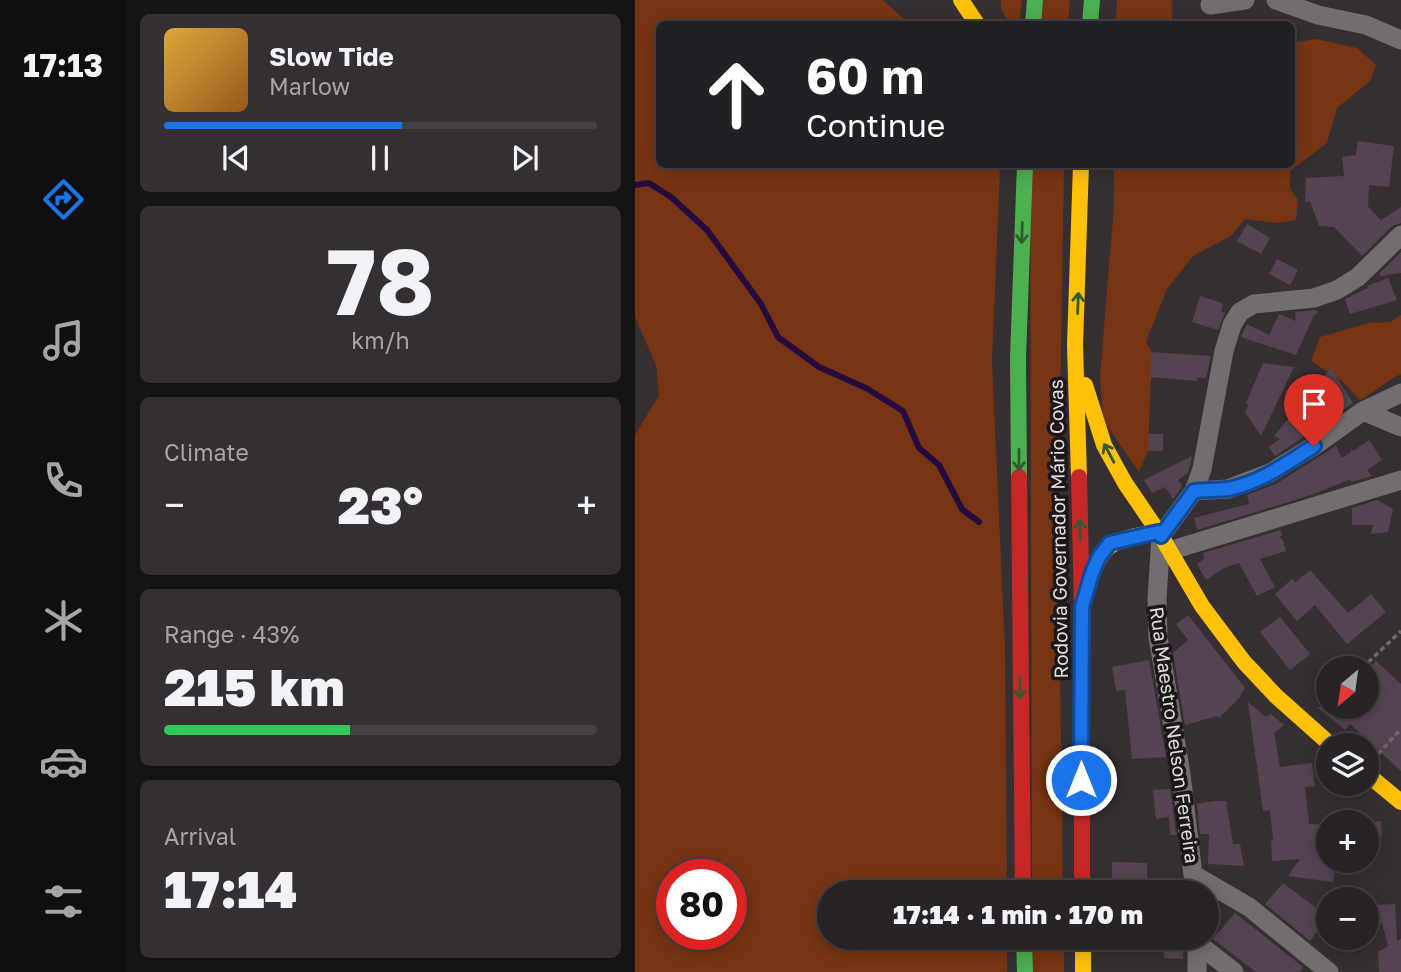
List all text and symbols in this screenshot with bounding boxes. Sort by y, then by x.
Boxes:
text: Slow Tide [269,41,394,72]
text: 17:13 [23,46,103,84]
text: 60 m [806,46,924,105]
icon: ahead [691,49,782,140]
text: Marlow [269,72,350,100]
text: Continue [806,106,945,144]
icon: previous [217,139,255,177]
icon: pause [361,139,399,177]
icon: next [506,139,544,177]
icon: directions [39,175,88,224]
one-way arrow [1015,221,1028,244]
text: 78 [327,226,434,335]
one-way arrow [1071,292,1084,315]
icon: music [39,316,88,365]
text: km/h [351,326,410,354]
pin [1284,374,1344,446]
street label: Rodovia Governador Mário Covas [1044,379,1072,679]
icon: arrive [1295,385,1333,423]
text: Climate [164,438,249,466]
one-way arrow [1102,443,1115,464]
one-way arrow [1012,448,1026,471]
icon: phone [39,456,88,505]
text: 23° [338,473,423,535]
text: − [164,482,185,527]
text: + [576,482,597,527]
one-way arrow [1074,519,1087,542]
icon: climate [39,596,88,645]
street label: Rua Maestro Nelson Ferreira [1146,605,1204,865]
text: Range · 43% [164,620,299,648]
text: 215 km [164,655,345,717]
north arrow [1316,656,1379,719]
map controls [1316,656,1379,950]
one-way arrow [1014,676,1027,699]
button: layers [1316,733,1379,796]
icon: car [39,737,88,786]
position arrow [1044,743,1118,817]
button: + [1316,810,1379,873]
text: Arrival [164,822,236,850]
text: 17:14 [164,857,298,919]
speed limit sign: 80 [656,859,747,950]
icon: filters [39,877,88,926]
button: − [1316,887,1379,950]
text: 17:14 · 1 min · 170 m [893,899,1143,930]

